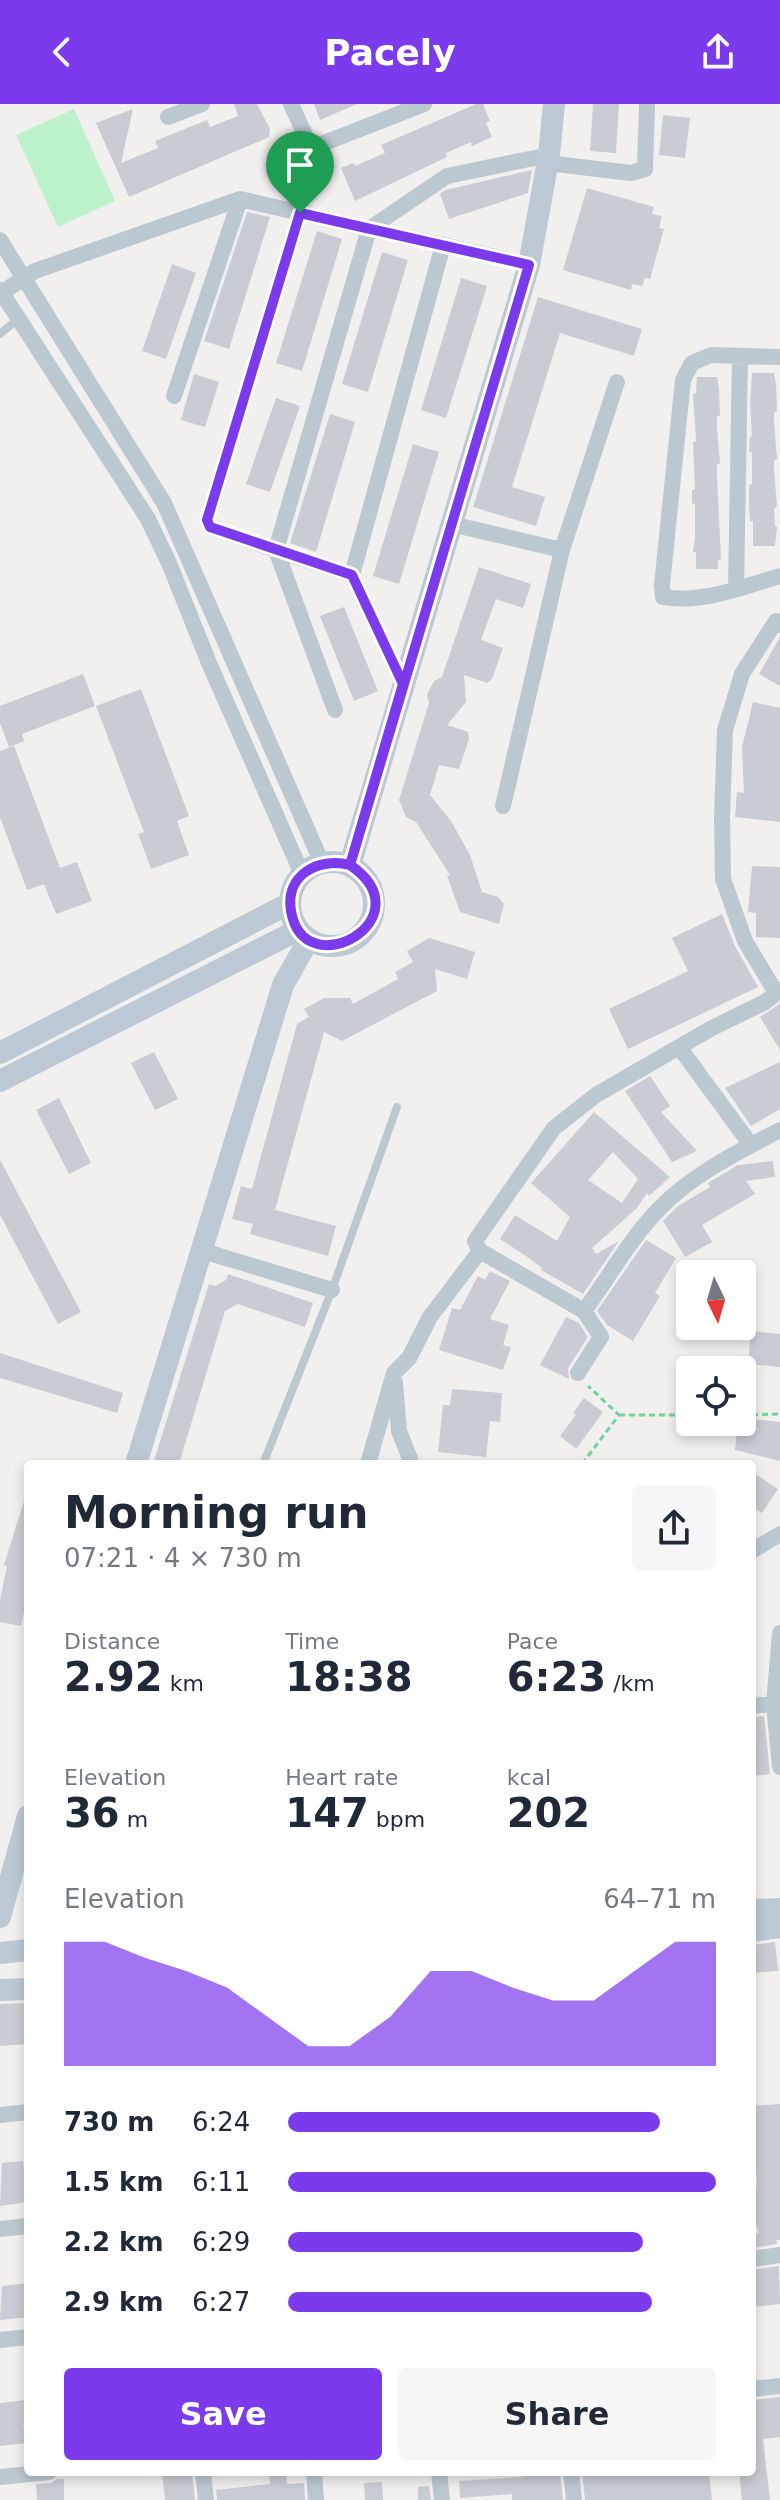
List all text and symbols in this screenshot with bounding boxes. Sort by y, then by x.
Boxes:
icon: back [40,30,84,74]
icon: share [696,30,740,74]
text: Pacely [324,32,456,73]
pin [266,131,334,213]
icon: arrive [278,143,322,187]
north arrow [676,1260,756,1340]
map controls [676,1260,756,1436]
button: locate [676,1356,756,1436]
button: share [632,1486,716,1570]
text: Morning run [64,1487,369,1538]
text: 07:21 · 4 × 730 m [64,1543,302,1573]
text: Distance [64,1629,160,1654]
text: Time [285,1629,339,1654]
text: Pace [507,1629,558,1654]
text: 2.92 [64,1654,163,1700]
text: 18:38 [285,1654,413,1700]
text: 6:23 [507,1654,606,1700]
text: km [163,1671,204,1696]
text: /km [606,1671,655,1696]
text: Elevation [64,1765,166,1790]
text: Heart rate [285,1765,398,1790]
text: kcal [507,1765,551,1790]
text: 36 [64,1790,120,1836]
text: 147 [285,1790,369,1836]
text: 202 [507,1790,590,1836]
text: m [120,1807,148,1832]
text: bpm [369,1807,425,1832]
text: Elevation [64,1884,185,1914]
text: 64–71 m [603,1884,716,1914]
text: 730 m [64,2107,154,2137]
text: 6:24 [192,2107,250,2137]
text: 1.5 km [64,2167,164,2197]
text: 6:11 [192,2167,250,2197]
text: 2.2 km [64,2227,164,2257]
text: 6:29 [192,2227,250,2257]
text: 2.9 km [64,2287,164,2317]
text: 6:27 [192,2287,250,2317]
button: Save [64,2368,382,2460]
button: Share [398,2368,716,2460]

